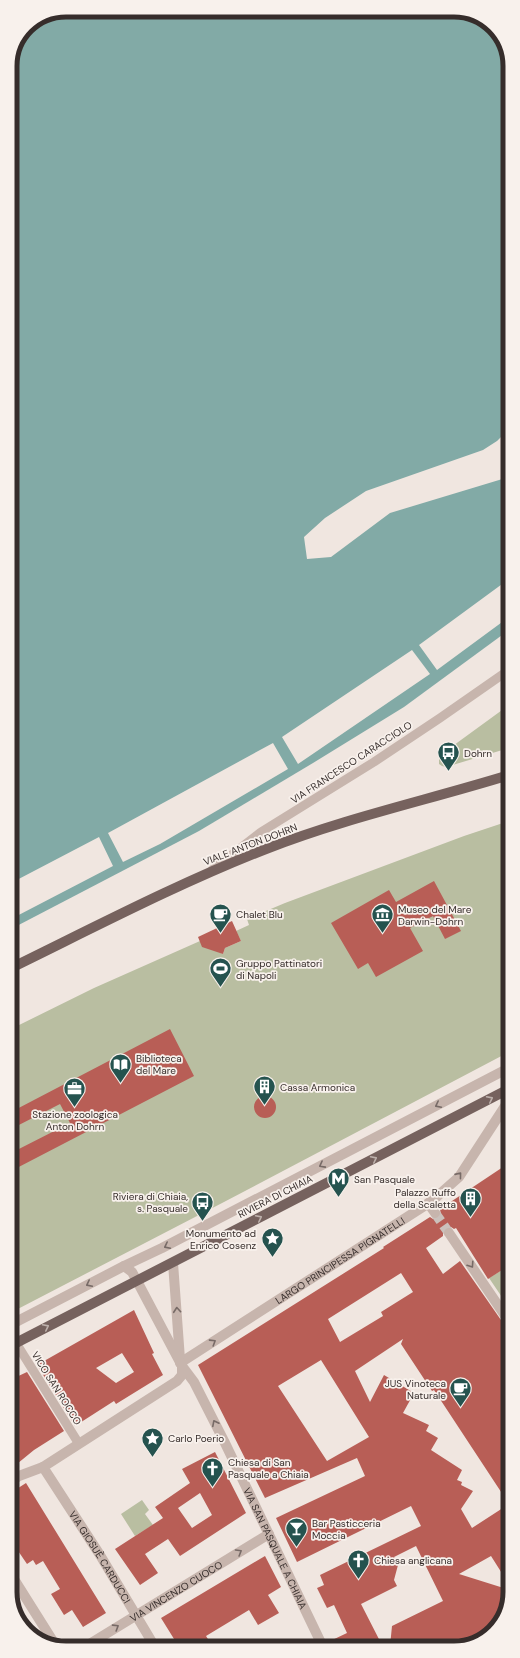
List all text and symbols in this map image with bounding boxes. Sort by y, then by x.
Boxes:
street label: VIA FRANCESCO CARACCIOLO [288,718,415,807]
bus stop icon: Dohrn [435,740,461,773]
place label: Dohrn [464,747,492,760]
street label: VIALE ANTON DOHRN [201,821,299,868]
cafe icon: Chalet Blu [208,901,234,934]
museum icon: Museo del Mare Darwin-Dohrn [370,902,396,935]
place label: Museo del Mare Darwin-Dohrn [398,903,472,928]
place label: Chalet Blu [236,908,283,921]
sports icon: Gruppo Pattinatori di Napoli [208,956,234,989]
place label: Gruppo Pattinatori di Napoli [236,957,322,982]
library icon: Biblioteca del Mare [108,1051,134,1084]
place label: Biblioteca del Mare [136,1052,182,1077]
building icon: Cassa Armonica [252,1074,278,1107]
office icon: Stazione zoologica Anton Dohrn [62,1075,88,1108]
place label: Cassa Armonica [280,1081,355,1094]
one-way arrow [486,1096,493,1104]
one-way arrow [434,1101,442,1108]
place label: Stazione zoologica Anton Dohrn [32,1108,118,1133]
one-way arrow [370,1156,378,1163]
one-way arrow [319,1161,326,1168]
metro station icon: San Pasquale [326,1166,352,1199]
street label: RIVIERA DI CHIAIA [236,1172,315,1221]
place label: San Pasquale [354,1173,415,1186]
one-way arrow [454,1173,461,1180]
building icon: Palazzo Ruffo della Scaletta [458,1185,484,1218]
place label: Palazzo Ruffo della Scaletta [394,1186,456,1211]
bus stop icon: Riviera di Chiaia, s. Pasquale [190,1189,216,1222]
place label: Riviera di Chiaia, s. Pasquale [113,1190,188,1215]
street label: LARGO PRINCIPESSA PIGNATELLI [273,1214,407,1307]
one-way arrow [255,1215,262,1223]
place icon: Monumento ad Enrico Cosenz [259,1226,285,1259]
place label: Monumento ad Enrico Cosenz [186,1227,256,1252]
one-way arrow [164,1241,171,1249]
one-way arrow [466,1261,473,1268]
one-way arrow [86,1279,94,1287]
one-way arrow [172,1307,181,1313]
one-way arrow [42,1324,49,1332]
one-way arrow [209,1339,216,1347]
street label: VICO SAN ROCCO [29,1349,85,1428]
cafe icon: JUS Vinoteca Naturale [448,1376,474,1409]
place label: JUS Vinoteca Naturale [385,1377,446,1402]
one-way arrow [212,1419,220,1427]
place icon: Carlo Poerio [139,1425,165,1458]
place label: Carlo Poerio [168,1432,224,1445]
church icon: Chiesa di San Pasquale a Chiaia [200,1455,226,1488]
place label: Chiesa di San Pasquale a Chiaia [228,1456,309,1481]
street label: VIA SAN PASQUALE A CHIAIA [240,1485,310,1612]
street label: VIA GIOSUÈ CARDUCCI [66,1508,133,1606]
bar icon: Bar Pasticceria Moccia [283,1516,309,1549]
place label: Bar Pasticceria Moccia [312,1517,381,1542]
church icon: Chiesa anglicana [345,1547,371,1580]
one-way arrow [235,1550,242,1557]
place label: Chiesa anglicana [374,1554,452,1567]
street label: VIA VINCENZO CUOCO [128,1558,225,1625]
one-way arrow [112,1624,119,1632]

